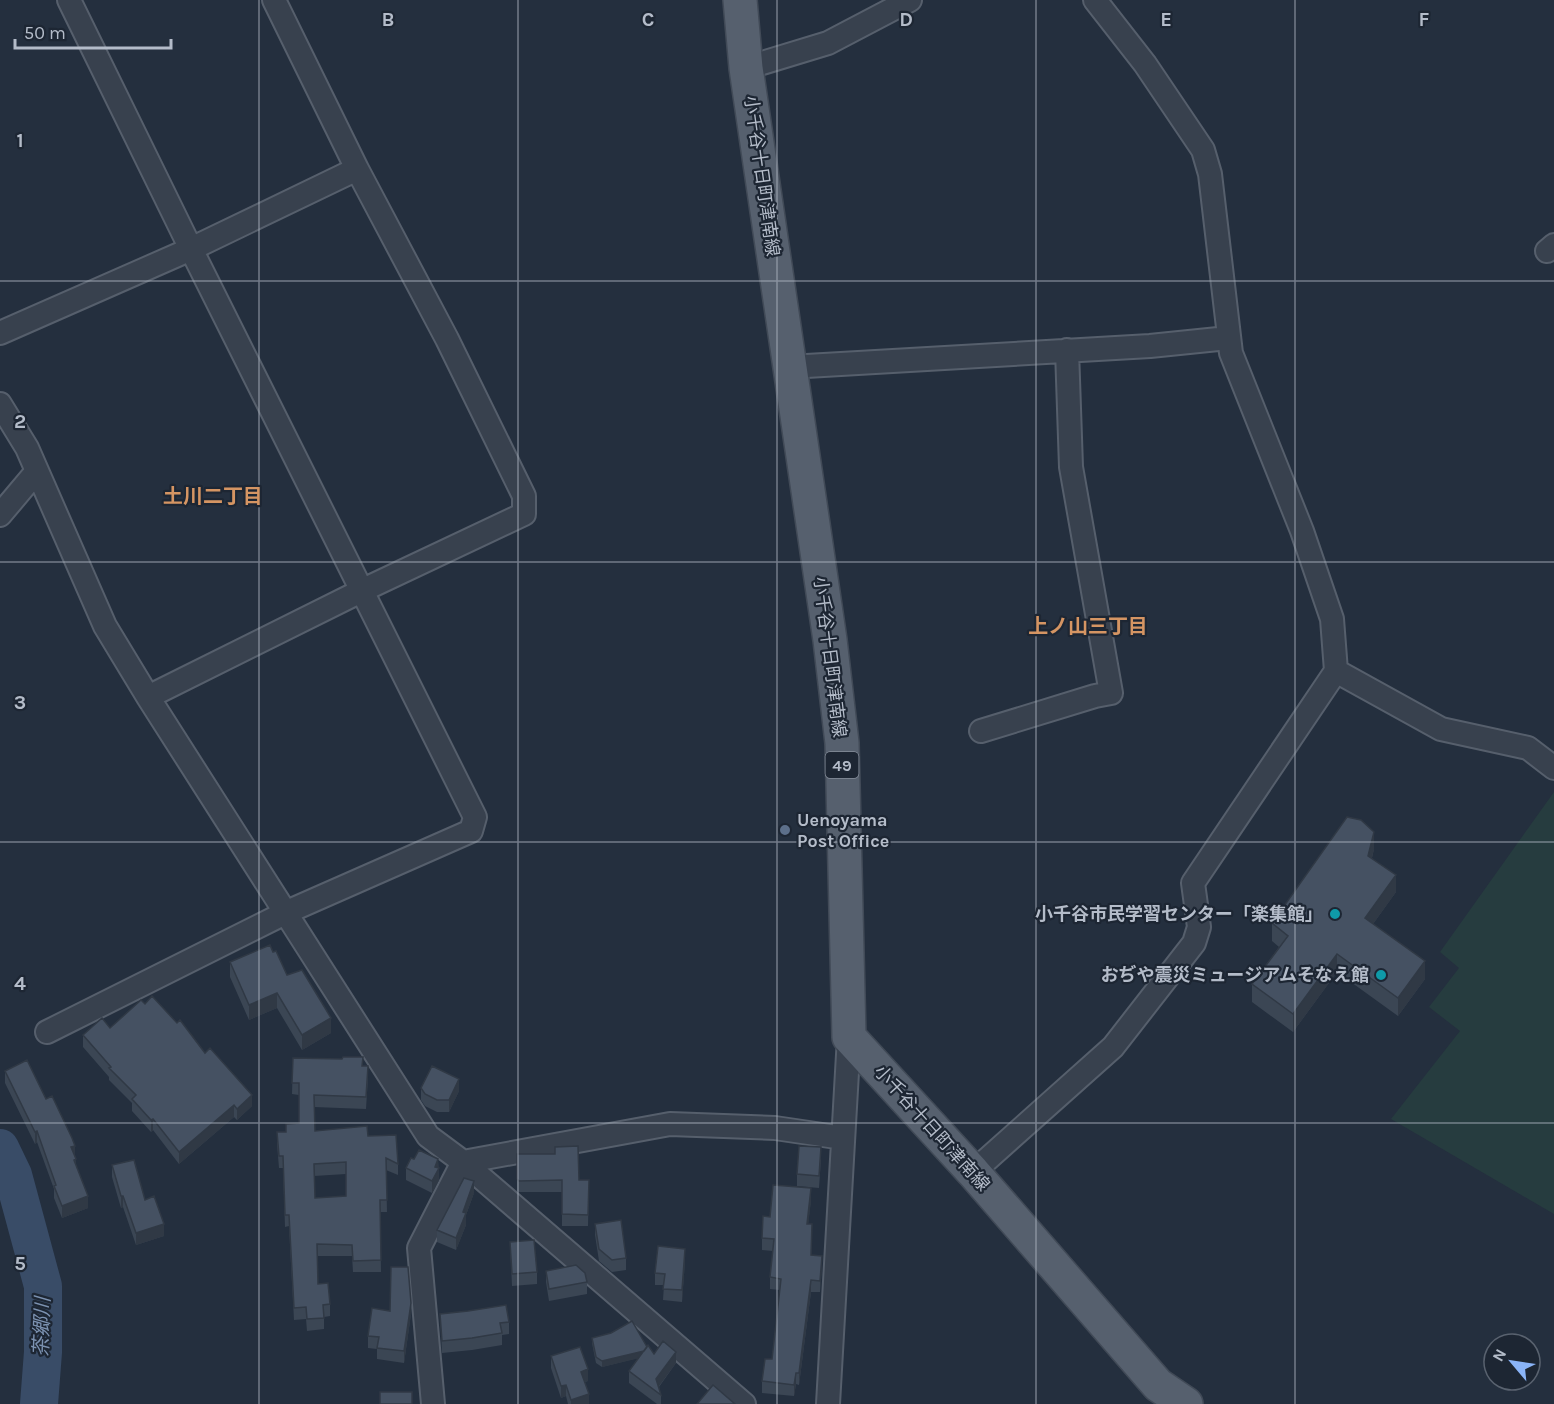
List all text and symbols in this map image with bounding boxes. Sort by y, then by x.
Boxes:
text: B [382,8,394,31]
text: C [642,8,654,31]
text: D [899,8,913,31]
text: E [1160,8,1172,31]
text: F [1419,8,1430,31]
scale bar [15,12,171,50]
text: 50 m [24,22,66,44]
street label: 小千谷十日町津南線 [740,94,784,258]
text: 1 [16,129,24,152]
text: 2 [14,410,26,433]
district label: 土川二丁目 [163,485,263,508]
street label: 小千谷十日町津南線 [809,575,851,739]
district label: 上ノ山三丁目 [1028,615,1148,638]
text: 3 [14,691,26,714]
road number: 49 [826,752,858,778]
place label: Uenoyama Post Office [797,809,889,852]
marker: Uenoyama Post Office [778,823,792,837]
place label: 小千谷市民学習センター「楽集館」 [1035,903,1323,925]
marker: 小千谷市民学習センター「楽集館」 [1328,907,1342,921]
place label: おぢや震災ミュージアムそなえ館 [1101,964,1369,986]
marker: おぢや震災ミュージアムそなえ館 [1374,968,1388,982]
text: 4 [14,972,26,995]
street label: 小千谷十日町津南線 [870,1060,994,1196]
text: 5 [14,1252,26,1275]
water label: 茶郷川 [29,1295,55,1357]
north arrow [1482,1332,1542,1392]
text: N [1488,1345,1510,1365]

